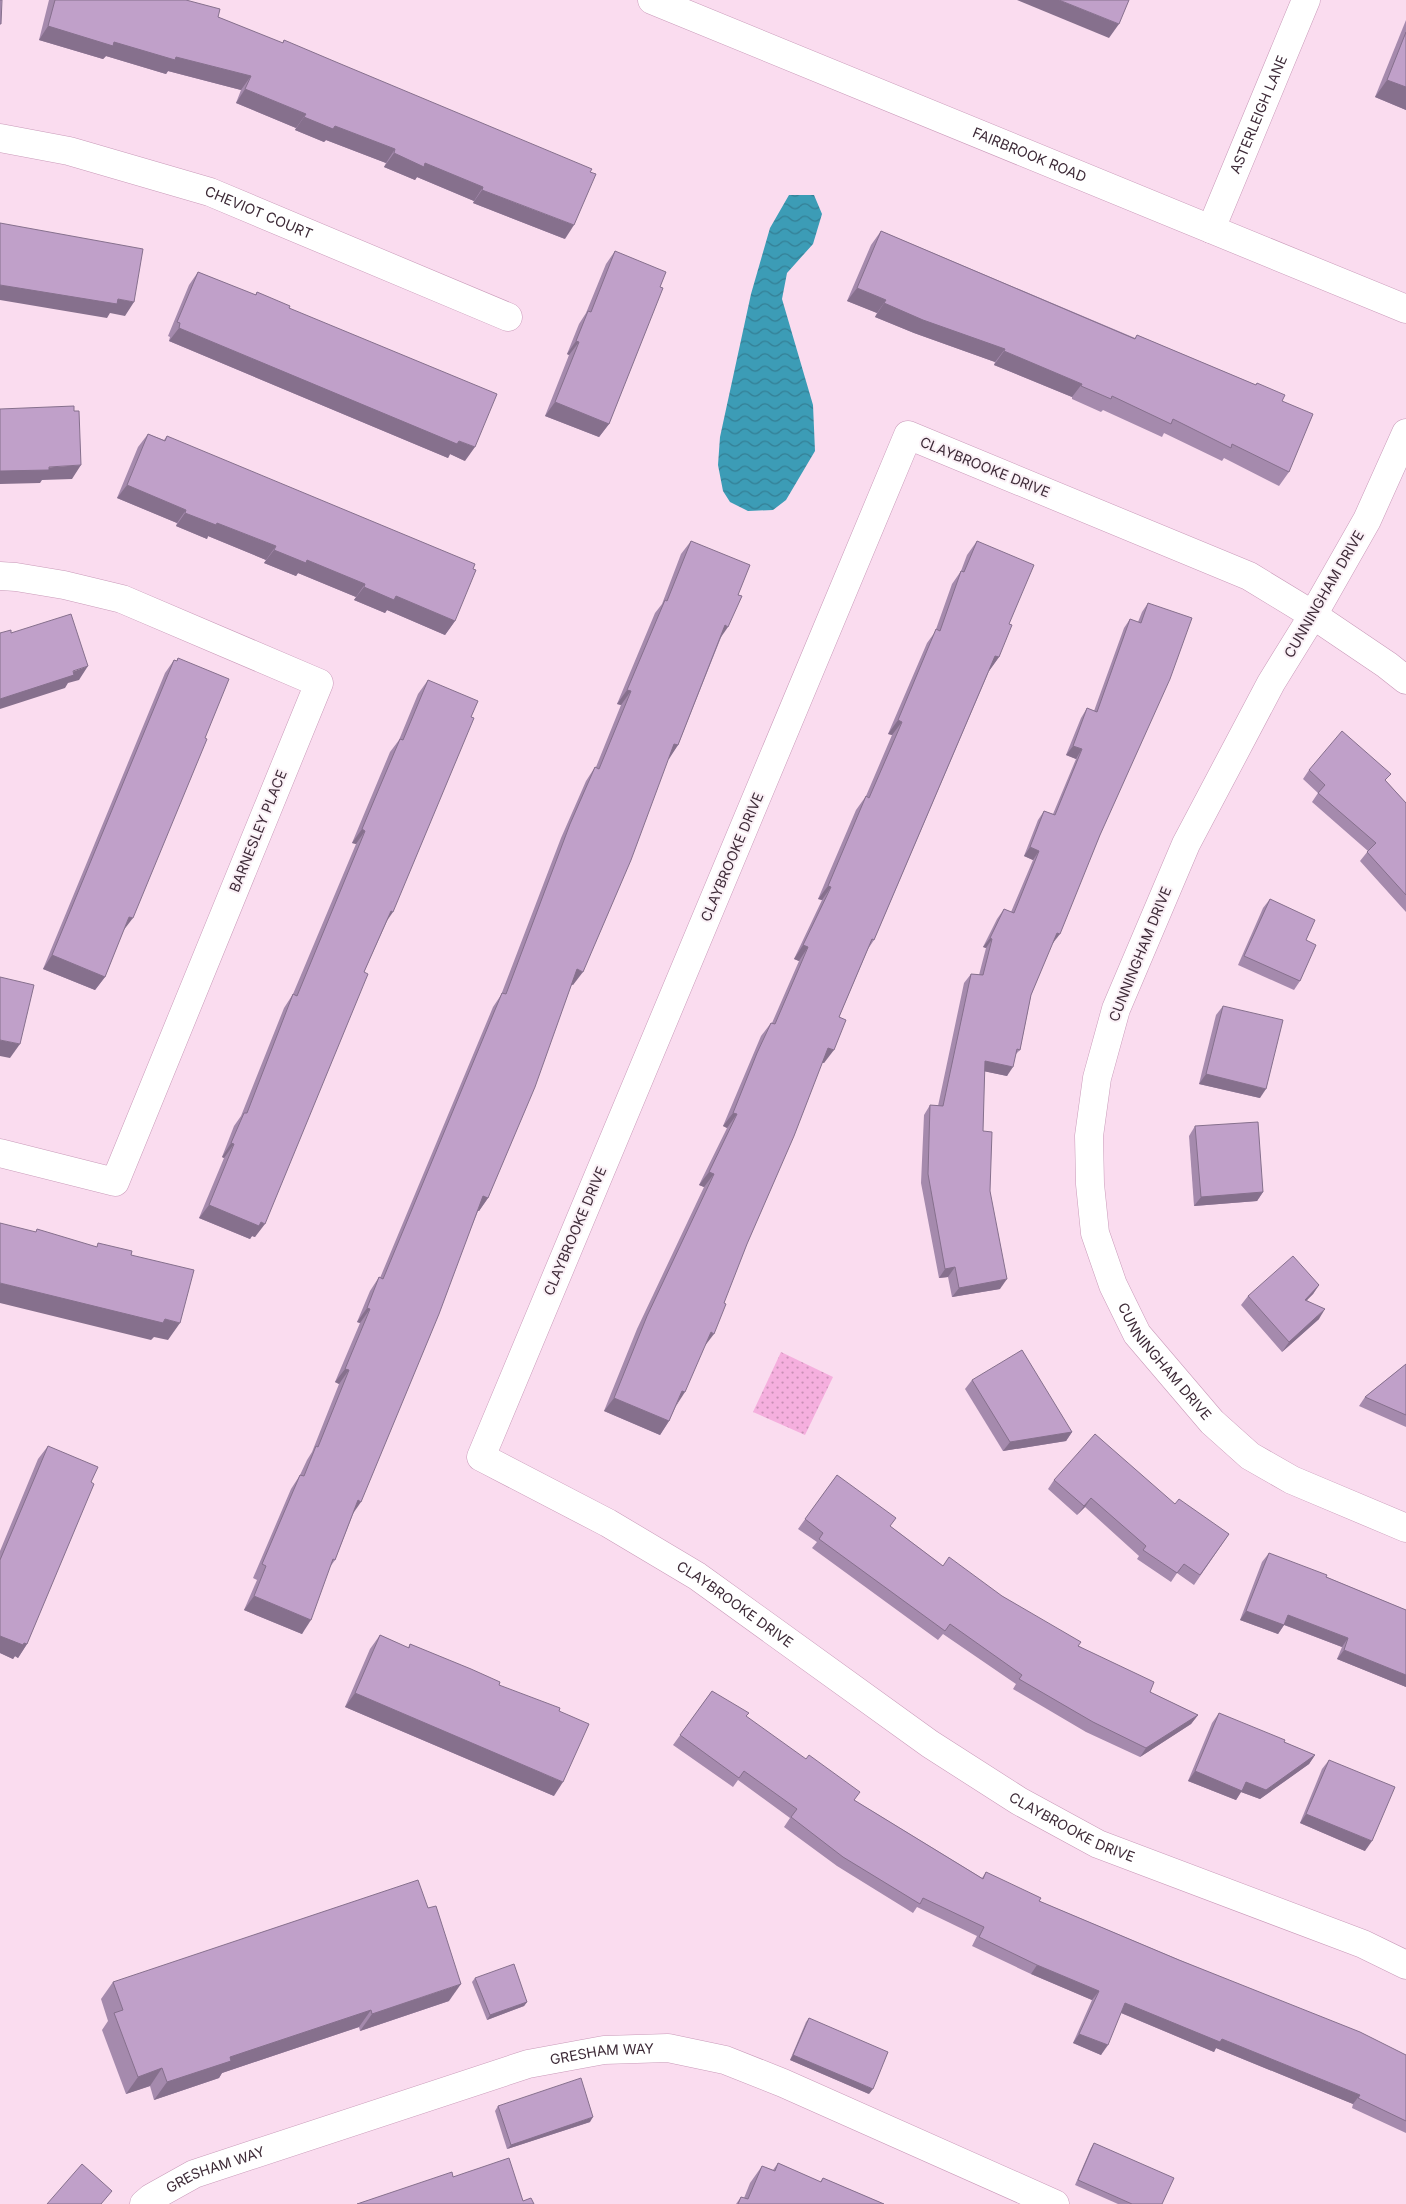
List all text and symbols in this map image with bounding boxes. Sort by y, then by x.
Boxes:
street label: ASTERLEIGH LANE [1226,53,1290,176]
street label: FAIRBROOK ROAD [970,123,1089,185]
street label: CHEVIOT COURT [203,182,315,242]
street label: CLAYBROOKE DRIVE [918,433,1053,500]
street label: CUNNINGHAM DRIVE [1280,527,1367,660]
street label: BARNESLEY PLACE [225,767,290,894]
street label: CLAYBROOKE DRIVE [697,790,766,924]
street label: CUNNINGHAM DRIVE [1105,884,1174,1024]
street label: CLAYBROOKE DRIVE [540,1164,609,1298]
street label: CUNNINGHAM DRIVE [1115,1300,1215,1423]
street label: CLAYBROOKE DRIVE [674,1557,797,1651]
street label: CLAYBROOKE DRIVE [1006,1788,1137,1865]
street label: GRESHAM WAY [549,2039,655,2068]
street label: GRESHAM WAY [163,2142,267,2196]

